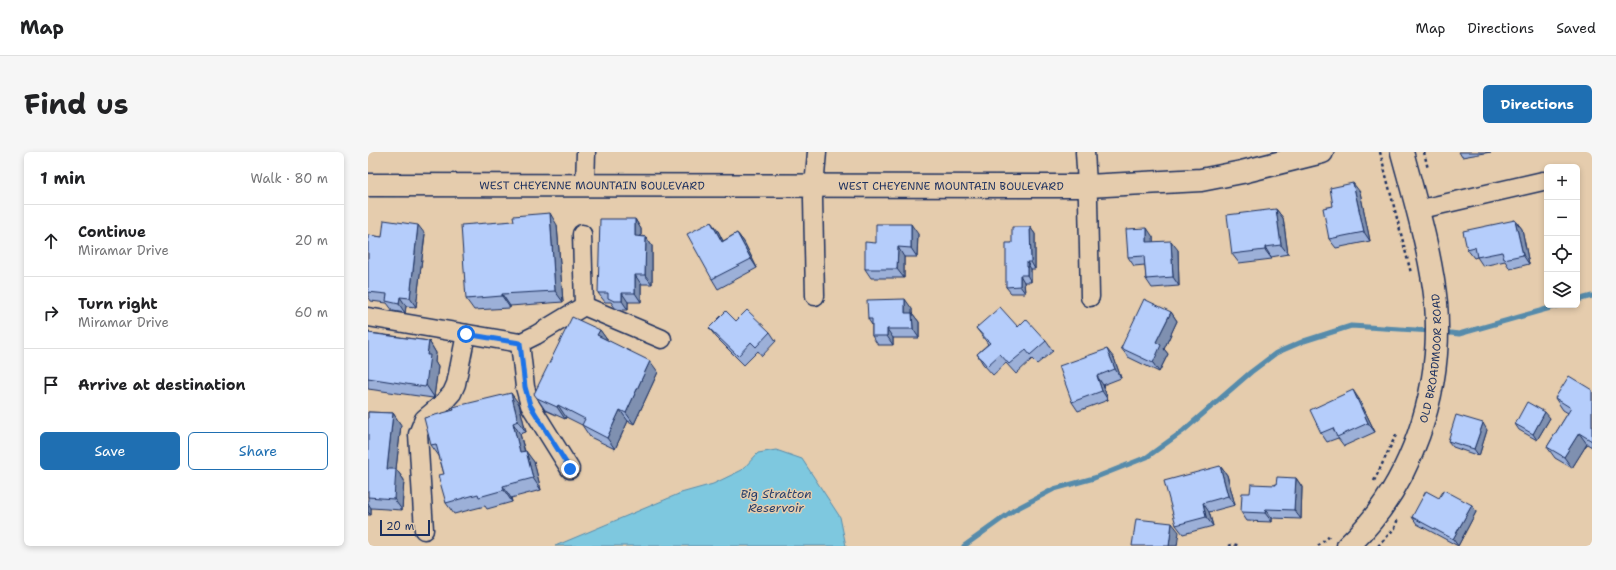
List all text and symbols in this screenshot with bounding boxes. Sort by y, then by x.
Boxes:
text: Map [20,15,64,40]
text: Map [1416,19,1446,37]
text: Directions [1468,19,1534,37]
text: Saved [1556,19,1596,37]
text: Find us [24,85,129,123]
button: Directions [1483,85,1592,123]
map controls [1544,164,1580,308]
button: + [1544,164,1580,200]
text: 1 min [40,167,85,189]
text: Walk · 80 m [250,170,328,187]
street label: WEST CHEYENNE MOUNTAIN BOULEVARD [479,178,705,193]
street label: WEST CHEYENNE MOUNTAIN BOULEVARD [838,179,1064,194]
button: − [1544,200,1580,236]
text: Continue [78,222,146,242]
icon: ahead [40,230,62,252]
text: 20 m [295,232,328,249]
button: locate [1544,236,1580,272]
text: Miramar Drive [78,242,169,259]
button: layers [1544,272,1580,308]
street label: OLD BROADMOOR ROAD [1416,293,1445,425]
text: Turn right [78,294,158,314]
icon: right [40,302,62,324]
text: 60 m [295,304,328,321]
text: Miramar Drive [78,314,169,331]
route start [457,325,475,343]
icon: arrive [40,374,62,396]
text: Arrive at destination [78,375,246,395]
button: Save [40,432,180,470]
button: Share [188,432,328,470]
route end [561,460,579,478]
water label: Big Stratton Reservoir [740,486,812,516]
scale bar [380,518,430,537]
text: 20 m [386,519,414,534]

